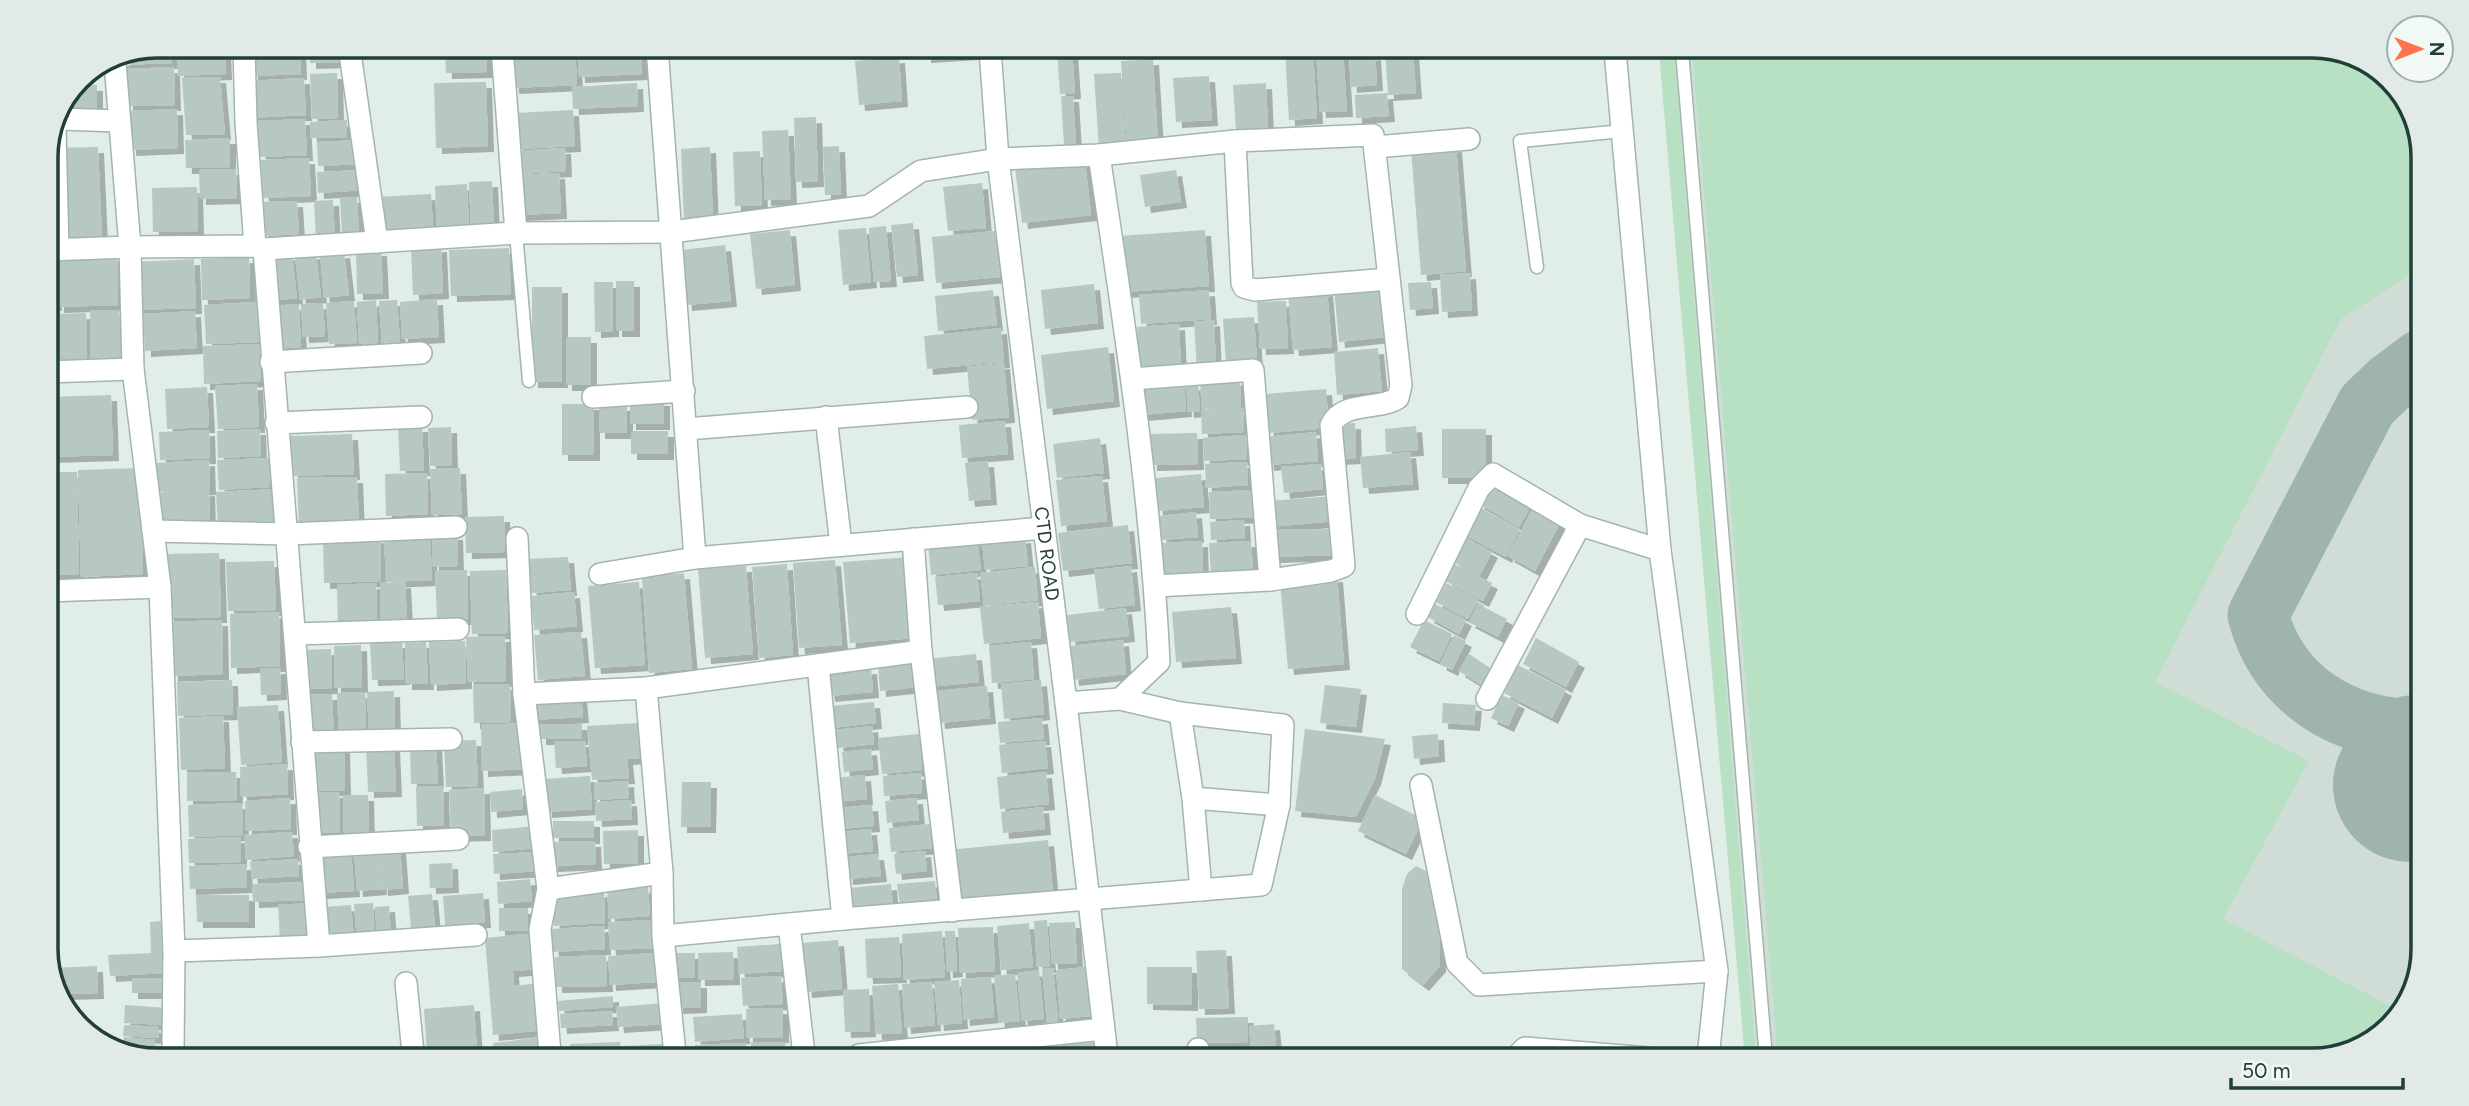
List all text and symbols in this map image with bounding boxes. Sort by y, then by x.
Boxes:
north arrow [2385,14,2455,84]
text: N [2425,42,2448,56]
street label: CTD ROAD [1030,505,1064,602]
scale bar [2231,1046,2402,1090]
text: 50 m [2242,1058,2291,1083]

